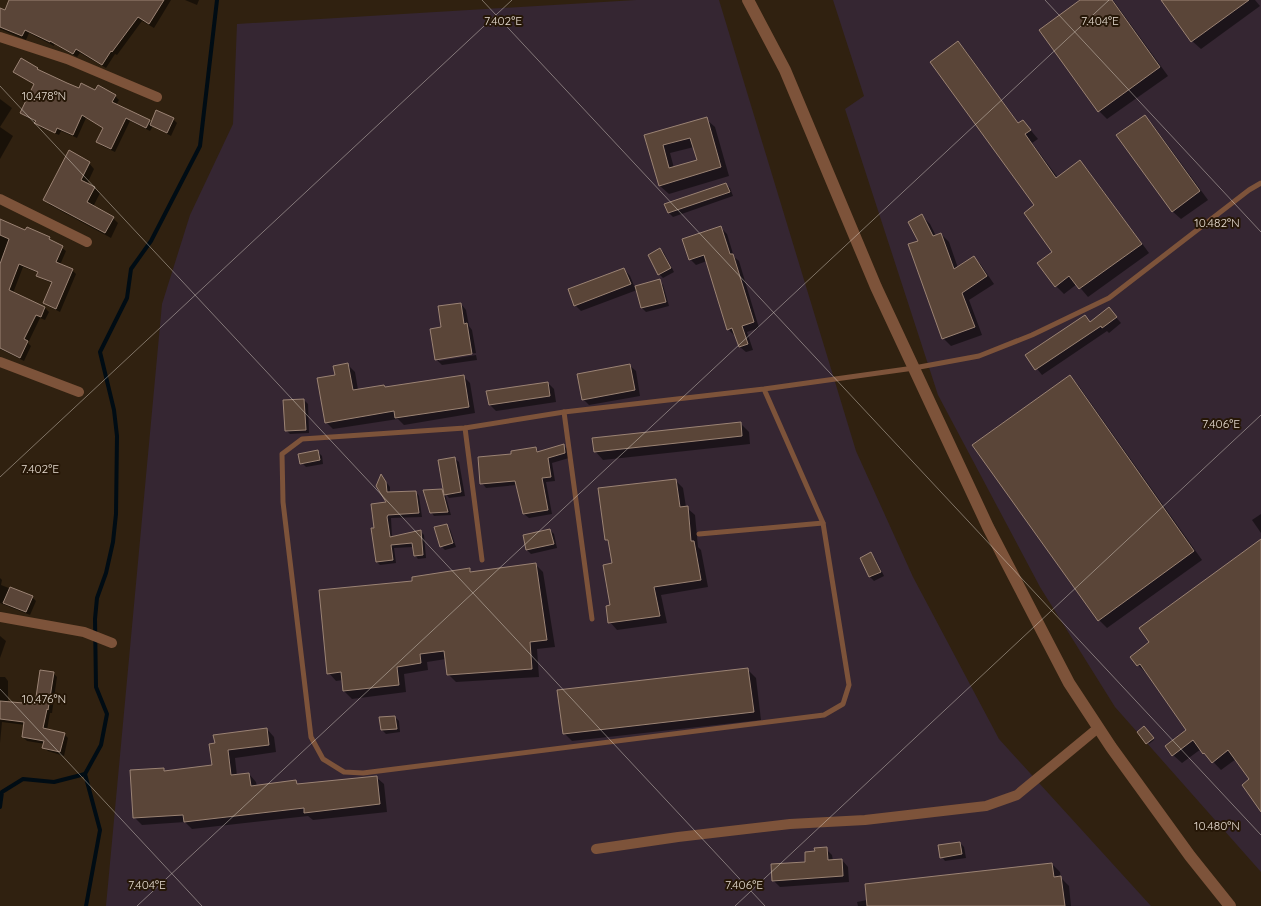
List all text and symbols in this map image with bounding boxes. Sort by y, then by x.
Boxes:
text: 7.402°E [484,13,522,28]
text: 7.404°E [1081,13,1119,28]
text: 10.478°N [22,88,66,103]
text: 10.482°N [1194,215,1240,230]
text: 7.406°E [1202,416,1240,431]
text: 7.402°E [21,461,59,476]
text: 10.476°N [22,691,66,706]
text: 10.480°N [1194,818,1240,833]
text: 7.404°E [128,877,166,892]
text: 7.406°E [725,877,763,892]

